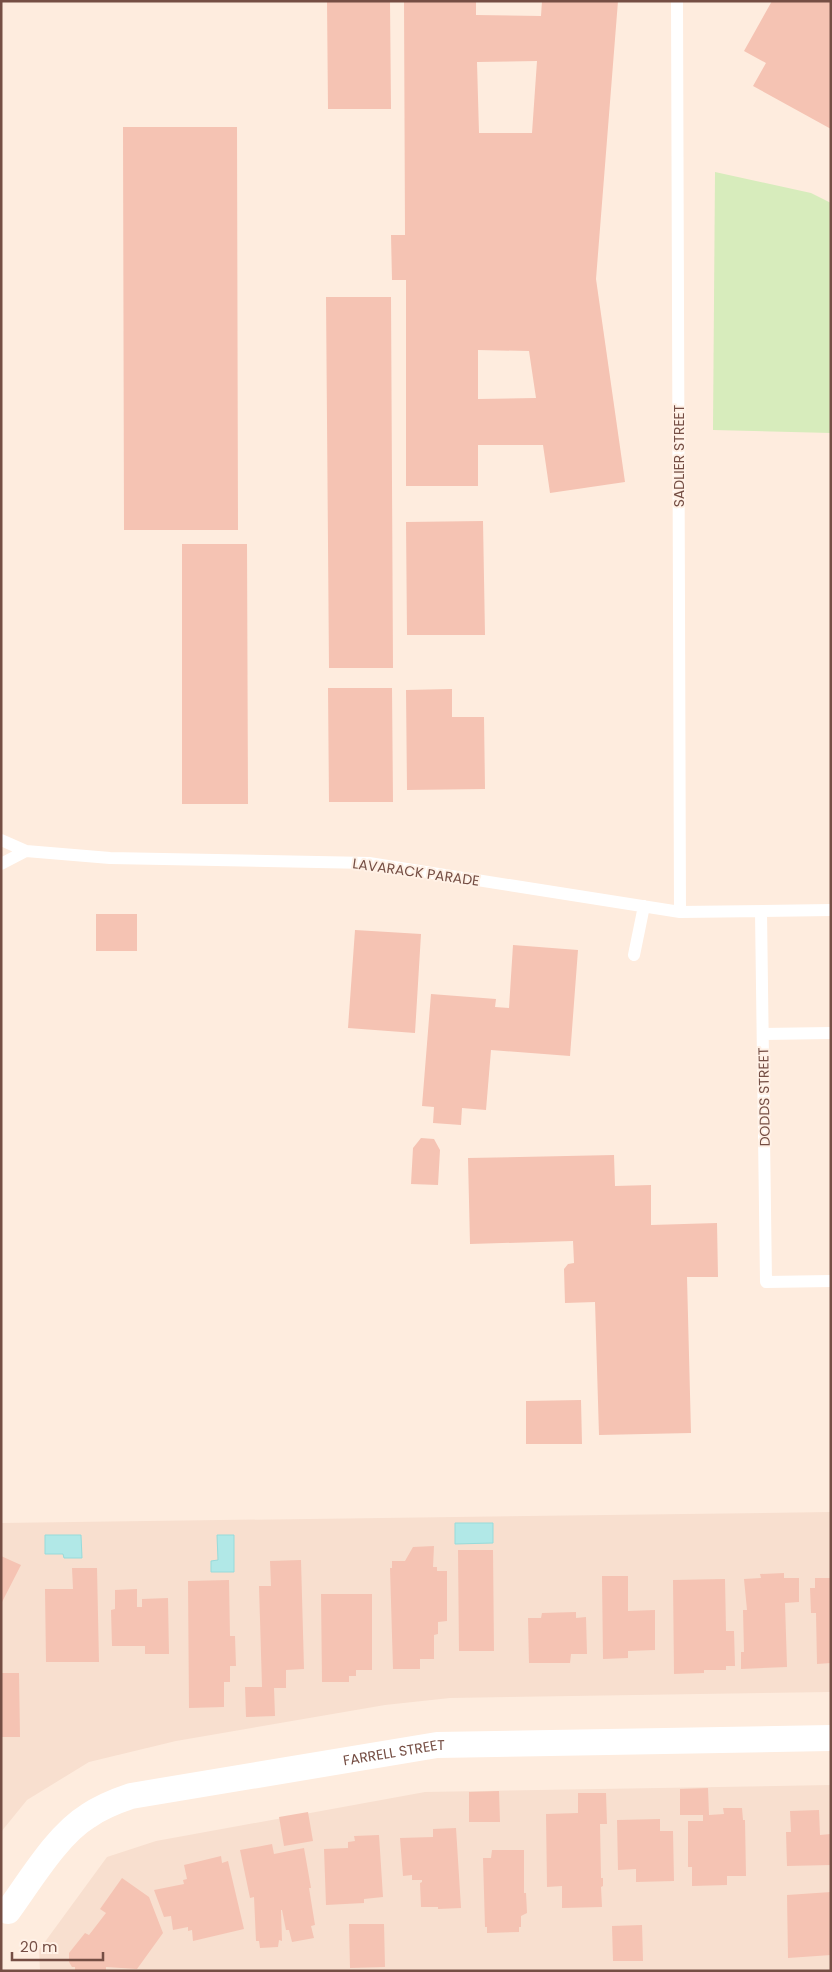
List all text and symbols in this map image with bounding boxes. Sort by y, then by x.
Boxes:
street label: SADLIER STREET [669,404,689,507]
street label: LAVARACK PARADE [351,853,481,891]
street label: DODDS STREET [753,1047,775,1147]
street label: FARRELL STREET [341,1735,445,1771]
scale bar [12,1930,104,1962]
text: 20 m [20,1936,58,1957]

